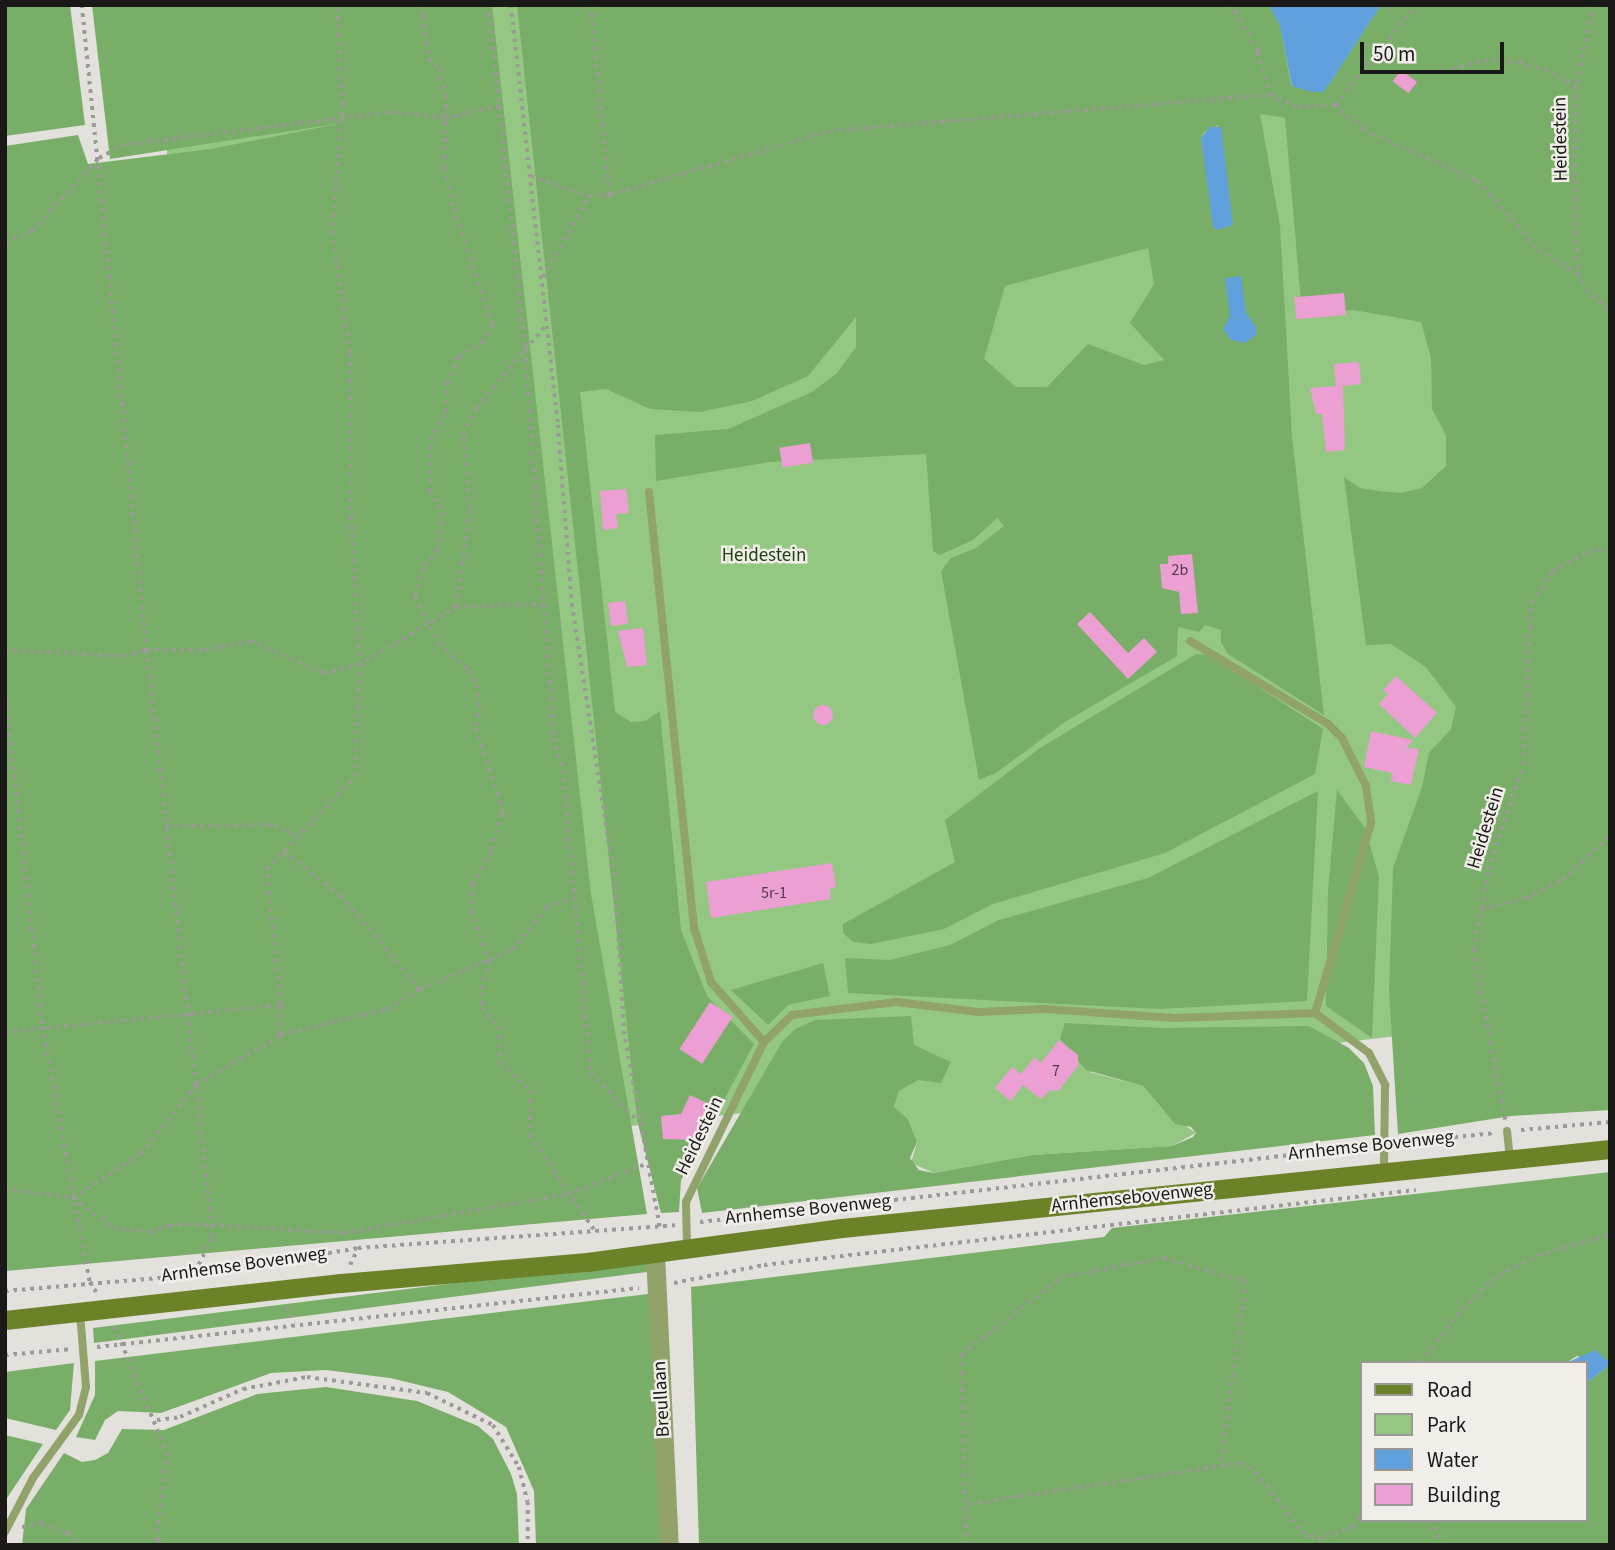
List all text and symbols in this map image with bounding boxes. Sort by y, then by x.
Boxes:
scale bar [1363,28,1506,72]
text: 50 m [1373,39,1415,69]
street label: Heidestein [1549,96,1573,182]
park label: Heidestein [722,545,806,567]
house number: 2b [1172,560,1188,580]
street label: Heidestein [1463,784,1509,872]
house number: 5r-1 [761,883,787,903]
house number: 7 [1052,1061,1060,1081]
street label: Heidestein [671,1093,729,1179]
street label: Arnhemse Bovenweg [1287,1126,1455,1166]
street label: Arnhemsebovenweg [1050,1178,1214,1218]
street label: Arnhemse Bovenweg [724,1190,892,1230]
street label: Arnhemse Bovenweg [160,1242,328,1288]
street label: Breullaan [649,1360,675,1438]
legend [1360,1361,1587,1522]
text: Road [1427,1375,1472,1405]
text: Park [1427,1410,1466,1440]
text: Water [1427,1445,1478,1475]
text: Building [1427,1480,1500,1510]

